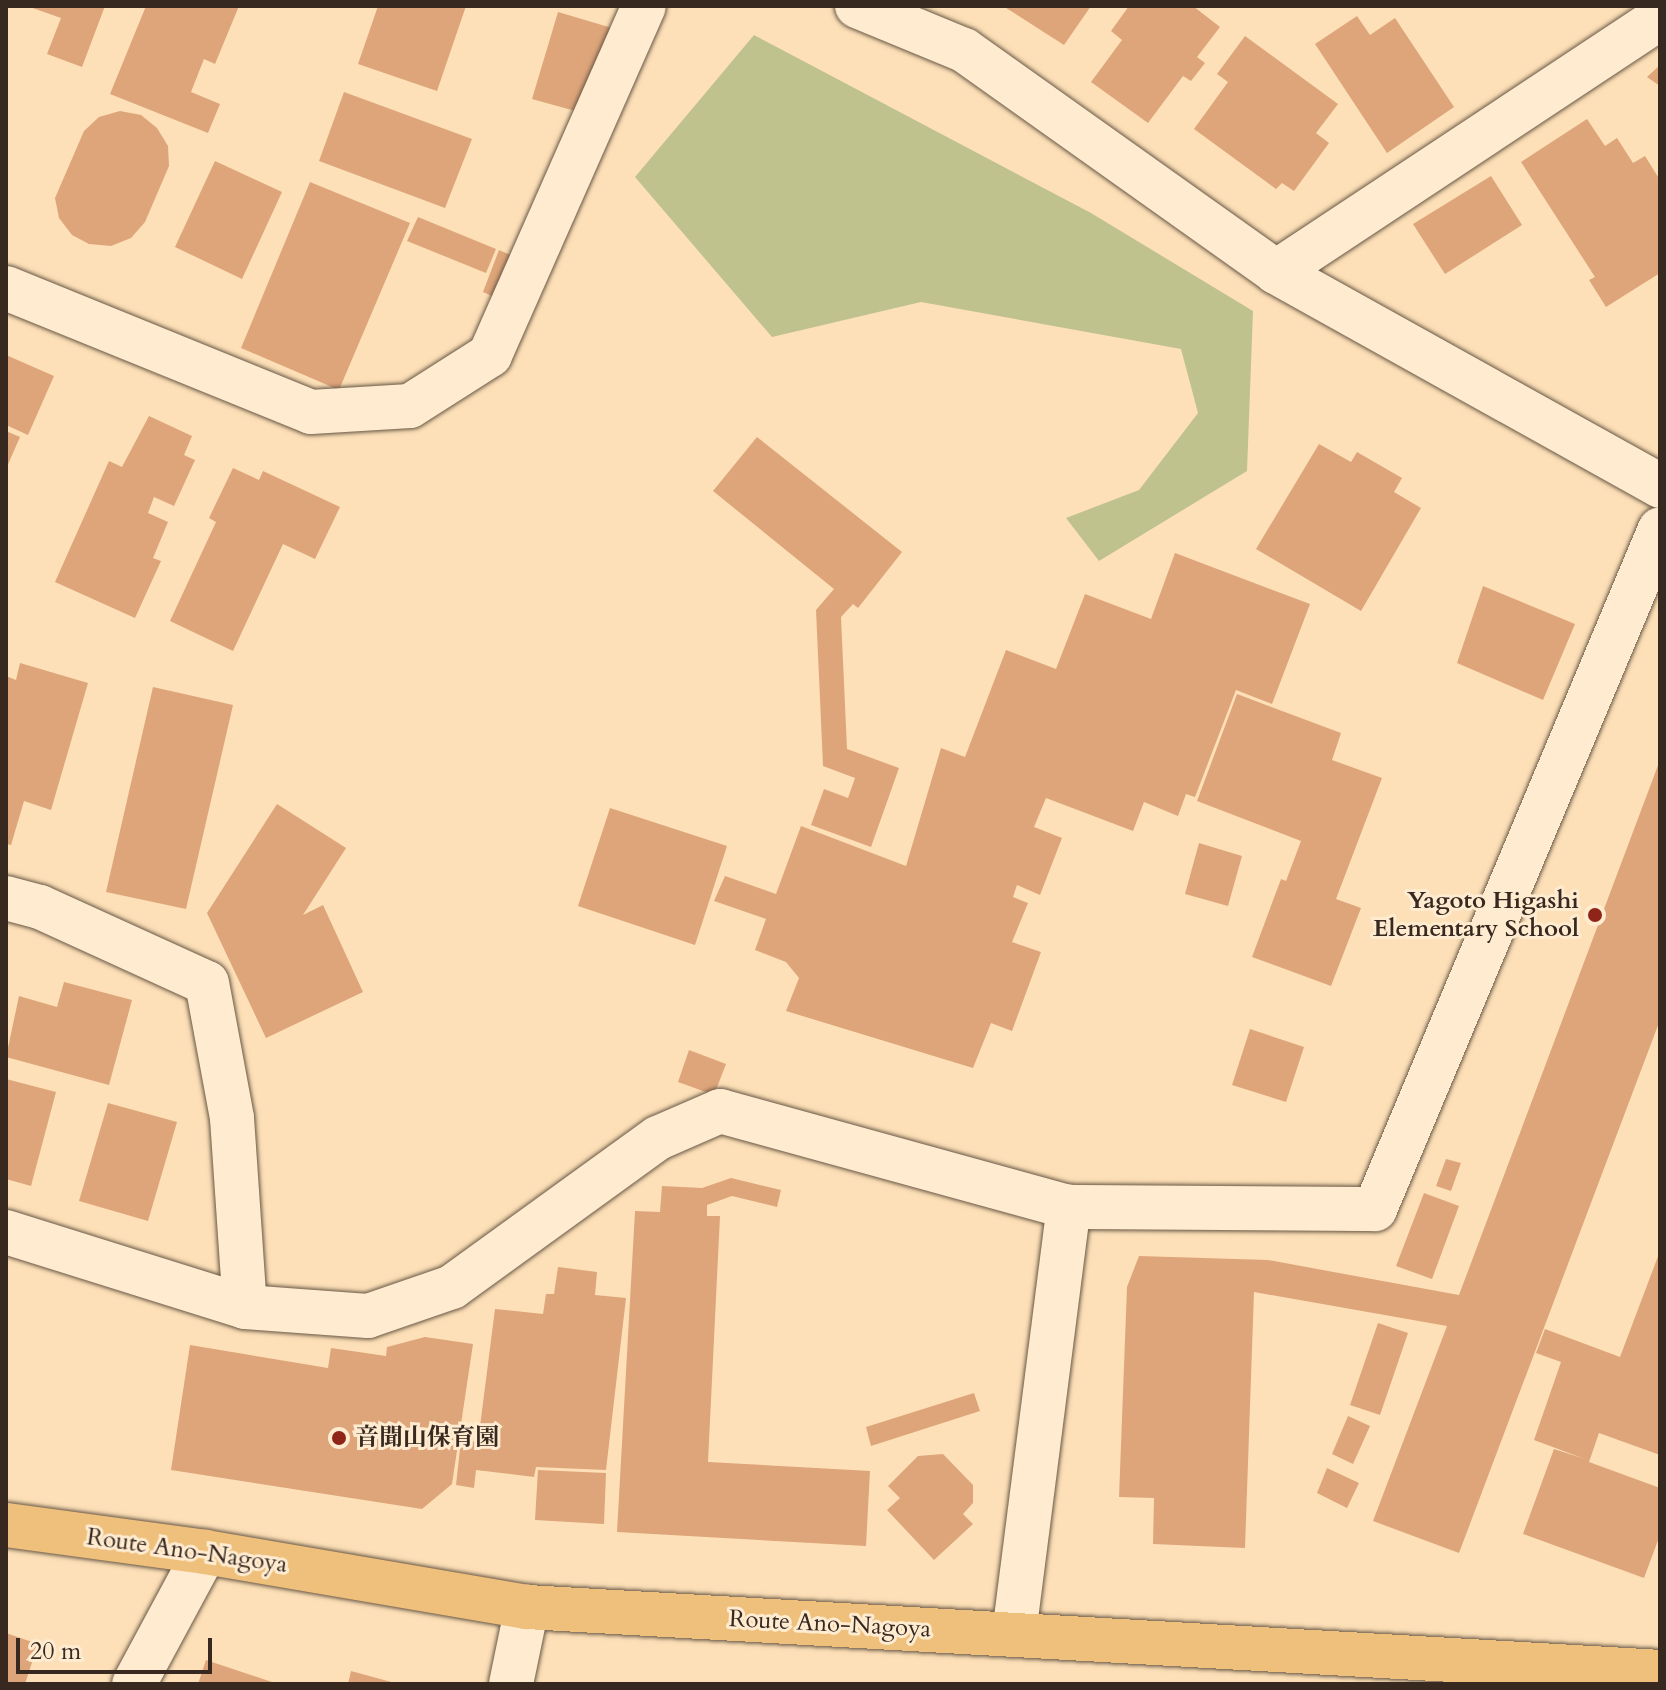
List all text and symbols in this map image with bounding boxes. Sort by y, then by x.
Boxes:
place label: Yagoto Higashi Elementary School [1373,887,1579,943]
marker: Yagoto Higashi Elementary School [1586,906,1604,924]
place label: 音聞山保育園 [355,1424,499,1452]
marker: 音聞山保育園 [330,1429,348,1447]
street label: Route Ano-Nagoya [85,1523,289,1579]
street label: Route Ano-Nagoya [728,1604,932,1644]
scale bar [20,1622,216,1672]
text: 20 m [30,1635,81,1668]

